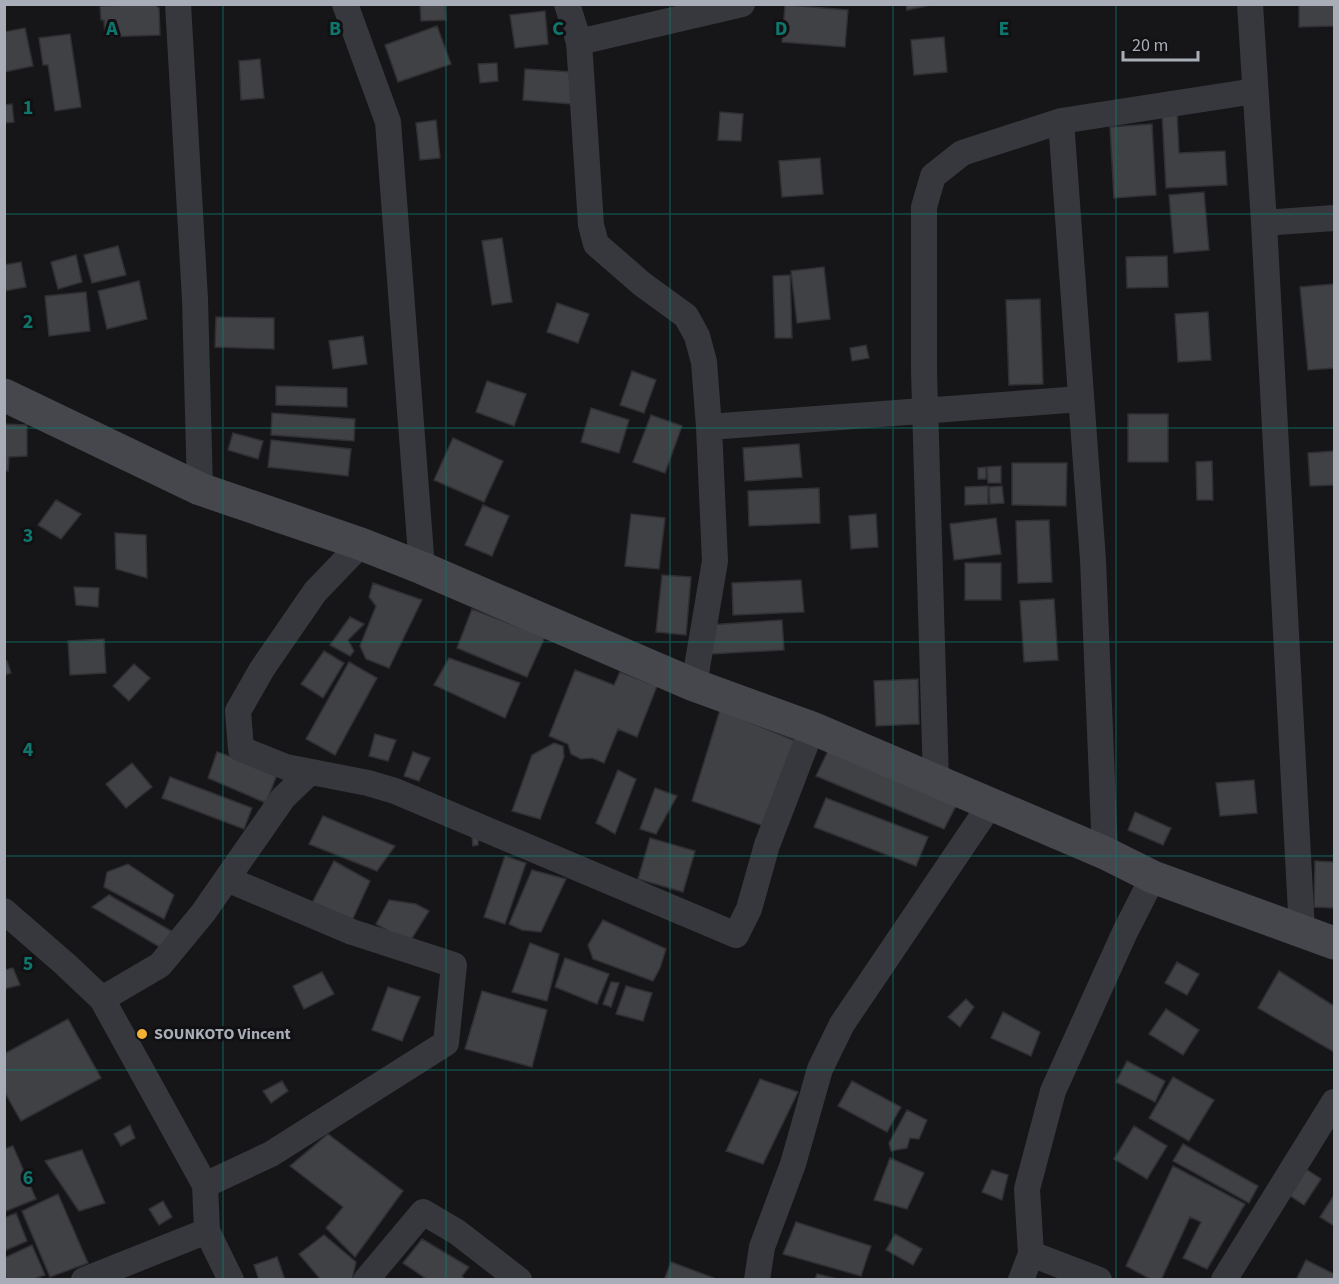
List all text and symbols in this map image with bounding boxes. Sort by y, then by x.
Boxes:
text: A [105,15,118,43]
text: B [329,15,341,43]
text: C [552,15,564,43]
text: D [775,15,787,43]
text: E [999,15,1009,43]
scale bar [1123,24,1198,62]
text: 20 m [1132,33,1168,58]
text: 1 [23,94,33,122]
text: 2 [23,308,33,336]
text: 3 [23,522,33,550]
text: 4 [23,736,34,764]
text: 5 [23,950,33,978]
place label: SOUNKOTO Vincent [154,1023,291,1045]
marker: SOUNKOTO Vincent [135,1027,149,1041]
text: 6 [23,1164,33,1192]

